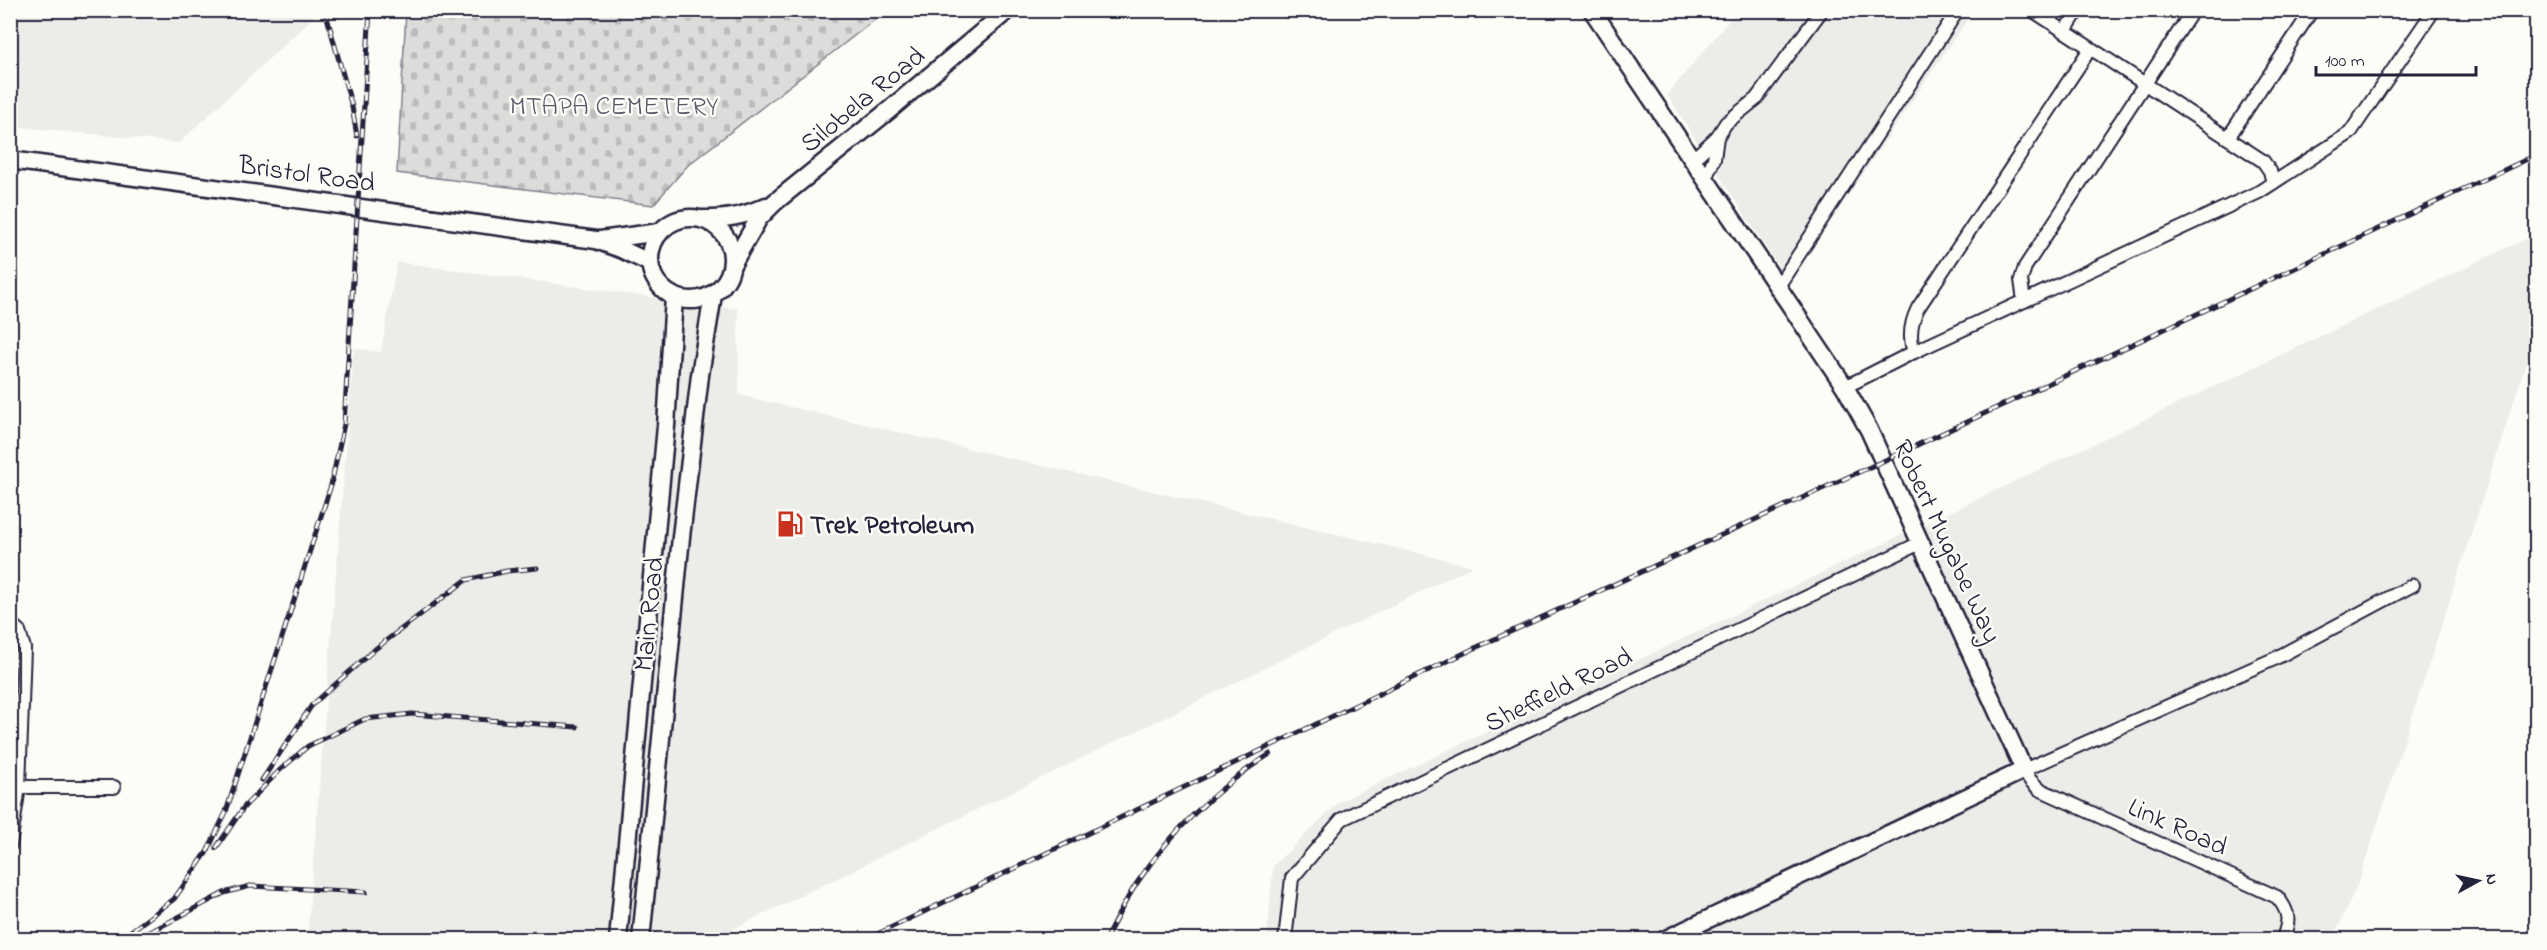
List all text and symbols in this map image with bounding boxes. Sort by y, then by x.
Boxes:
street label: Silobela Road [793,38,934,164]
scale bar [2316,39,2476,77]
text: 100 m [2325,49,2365,75]
park label: MTAPA CEMETERY [510,88,719,127]
street label: Bristol Road [235,146,377,204]
street label: Robert Mugabe Way [1881,434,2010,650]
place label: Trek Petroleum [810,507,974,546]
fuel station icon: Trek Petroleum [775,509,805,539]
street label: Main Road [625,555,676,673]
street label: Sheffield Road [1479,639,1640,744]
street label: Link Road [2121,789,2233,868]
north arrow [2448,851,2508,911]
text: N [2478,872,2504,886]

